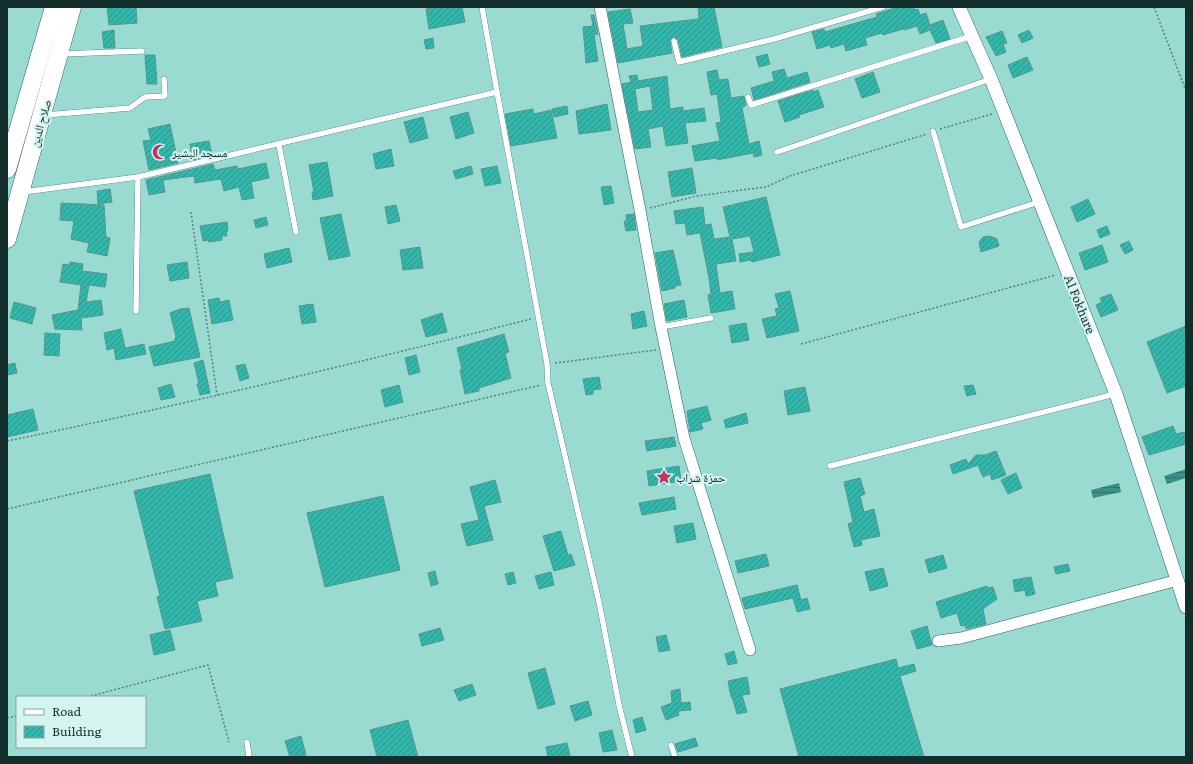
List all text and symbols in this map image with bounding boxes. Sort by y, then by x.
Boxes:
street label: صلاح الدين [25,97,55,149]
mosque icon: مسجد البشير [151,143,169,161]
place label: مسجد البشير [171,143,228,161]
street label: Al Fokhare [1060,272,1100,336]
place icon: حمزة شراب [655,468,673,486]
place label: حمزة شراب [676,468,726,486]
legend [16,696,146,748]
text: Road [52,702,82,720]
text: Building [52,722,102,740]

